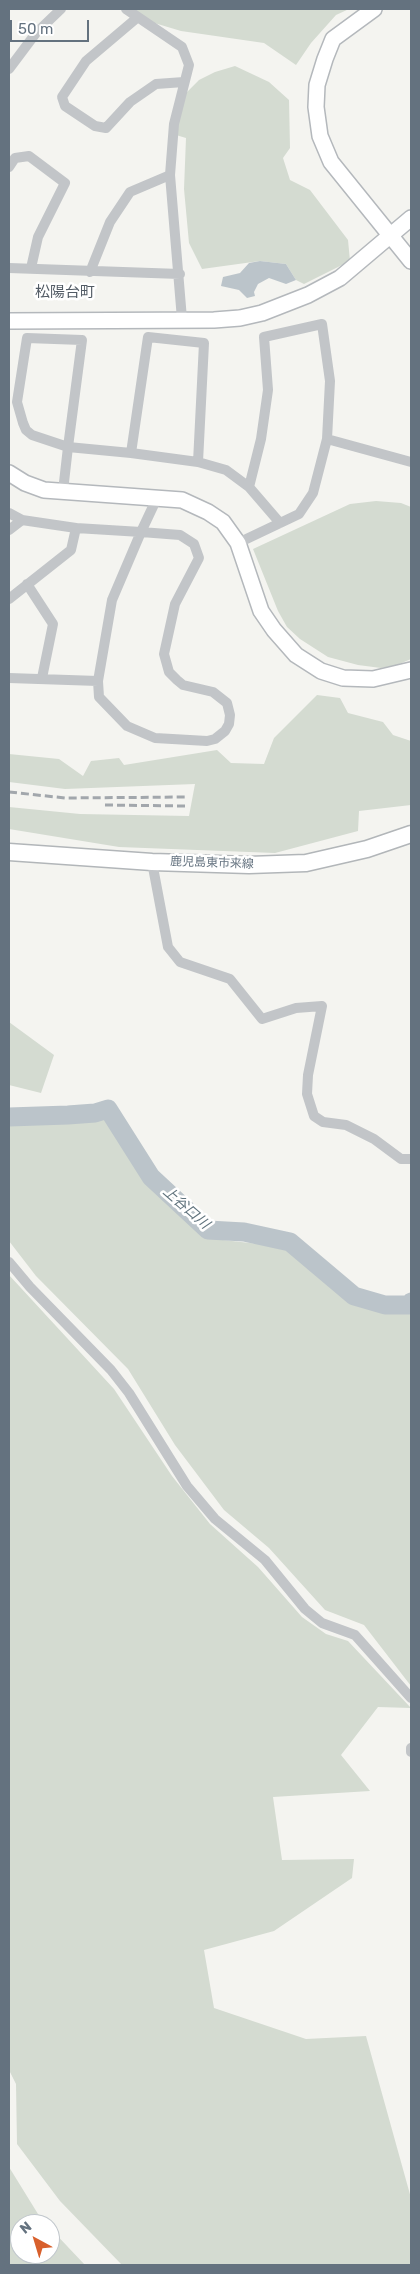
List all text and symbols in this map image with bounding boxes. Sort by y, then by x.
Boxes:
scale bar [12,10,91,42]
text: 50 m [18,20,53,38]
district label: 松陽台町 [35,284,95,302]
street label: 鹿児島東市来線 [170,854,254,872]
water label: 上谷口川 [159,1183,213,1233]
north arrow [10,2214,60,2264]
text: N [17,2218,35,2238]

